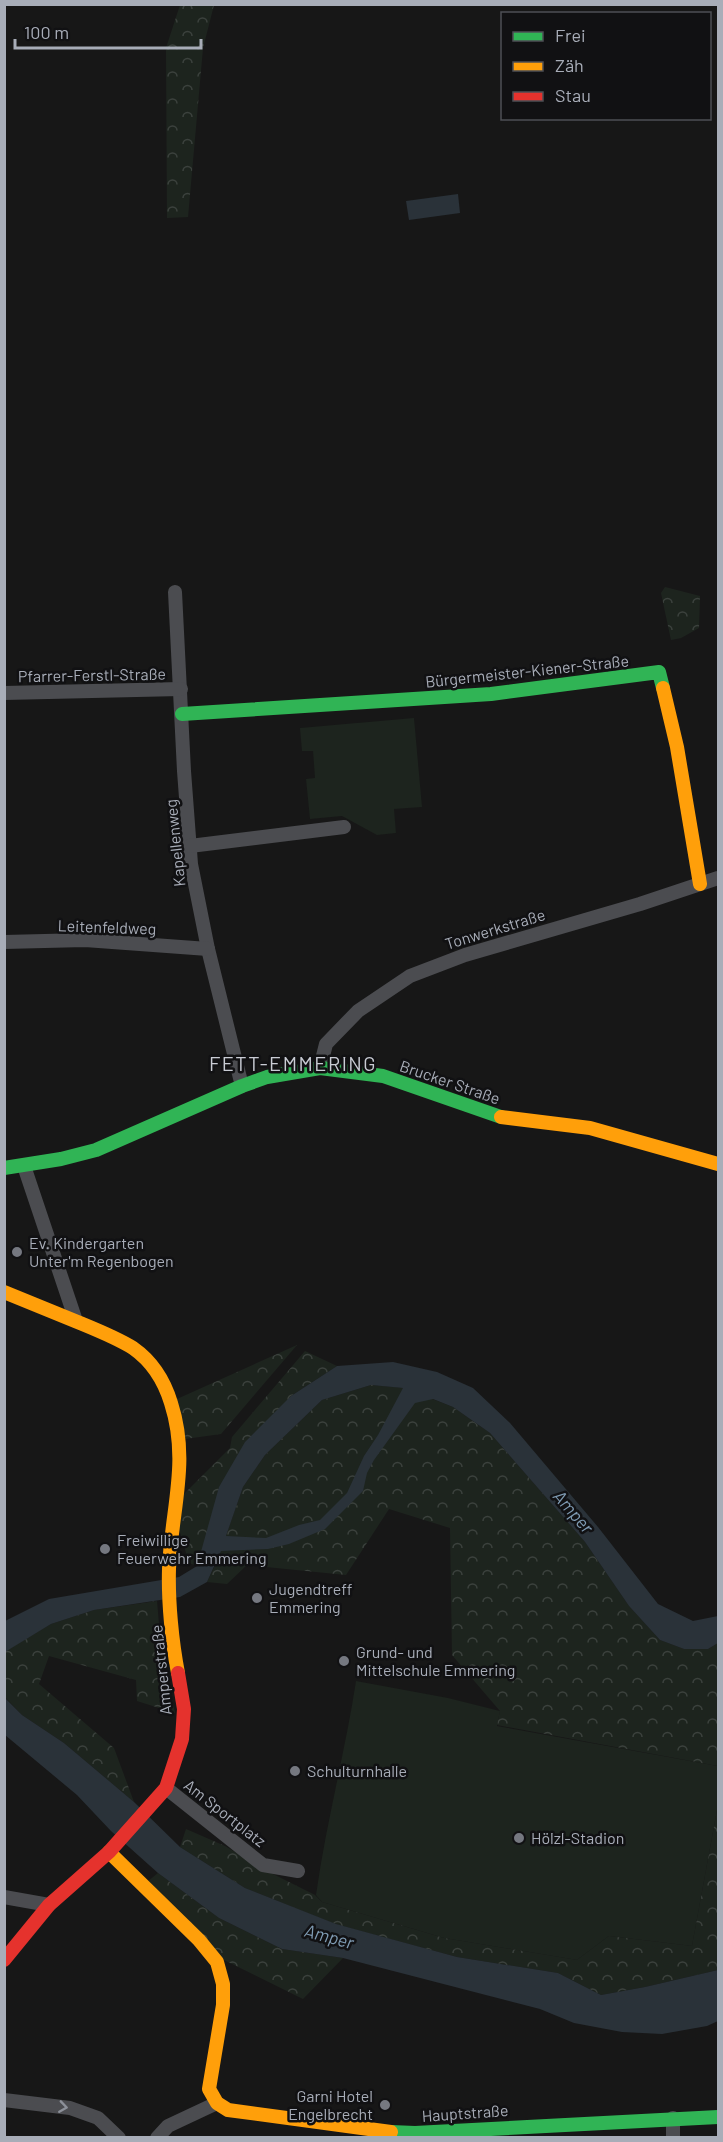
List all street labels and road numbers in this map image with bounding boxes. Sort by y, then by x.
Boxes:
street label: Bürgermeister-Kiener-Straße [424,650,630,691]
street label: Pfarrer-Ferstl-Straße [18,664,166,685]
street label: Kapellenweg [160,798,189,888]
street label: Tonwerkstraße [443,904,547,953]
street label: Leitenfeldweg [57,915,157,938]
street label: Brucker Straße [398,1056,503,1108]
street label: Amperstraße [146,1624,175,1716]
street label: Am Sportplatz [181,1775,270,1850]
street label: Hauptstraße [421,2100,509,2125]

